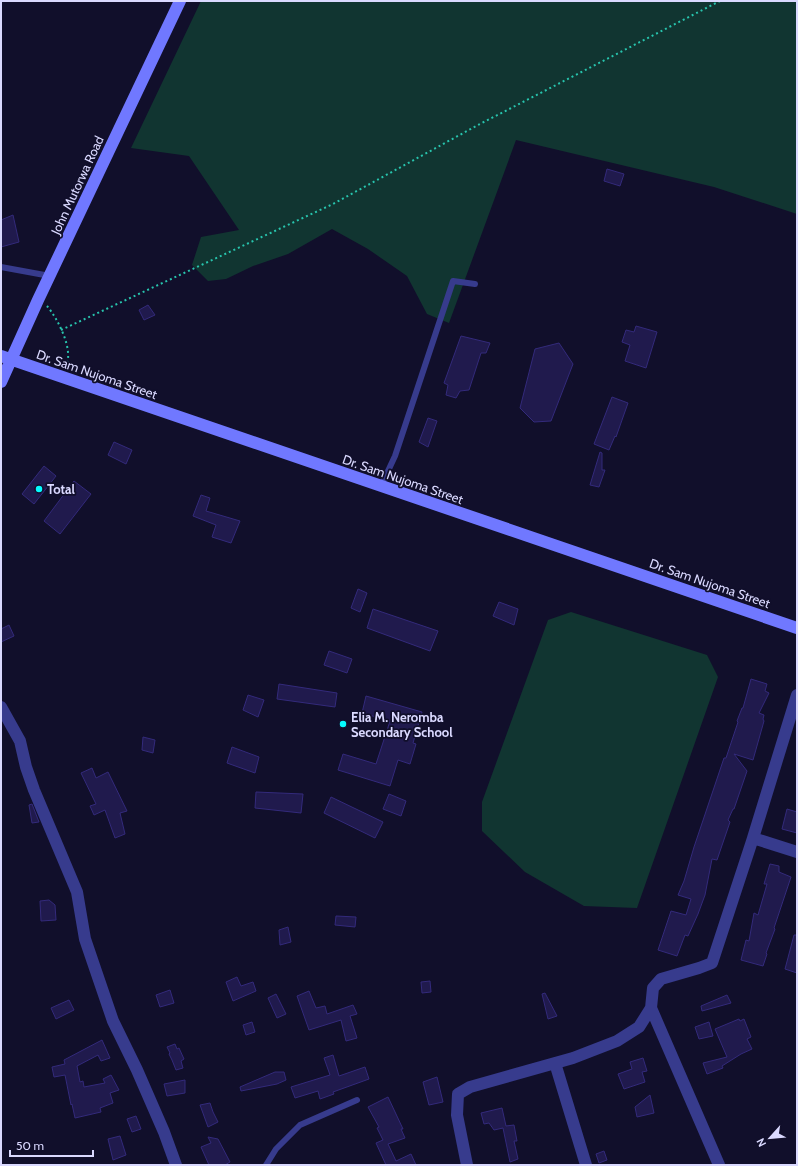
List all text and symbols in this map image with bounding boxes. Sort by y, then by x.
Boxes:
street label: John Mutorwa Road [47,133,107,238]
street label: Dr. Sam Nujoma Street [34,346,160,403]
street label: Dr. Sam Nujoma Street [340,451,466,508]
place label: Total [47,481,76,497]
marker: Total [34,484,44,494]
street label: Dr. Sam Nujoma Street [647,555,773,612]
place label: Elia M. Neromba Secondary School [351,709,453,740]
marker: Elia M. Neromba Secondary School [338,719,348,729]
north arrow [750,1118,790,1158]
scale bar [10,1132,93,1158]
text: N [753,1136,769,1149]
text: 50 m [16,1138,44,1153]

